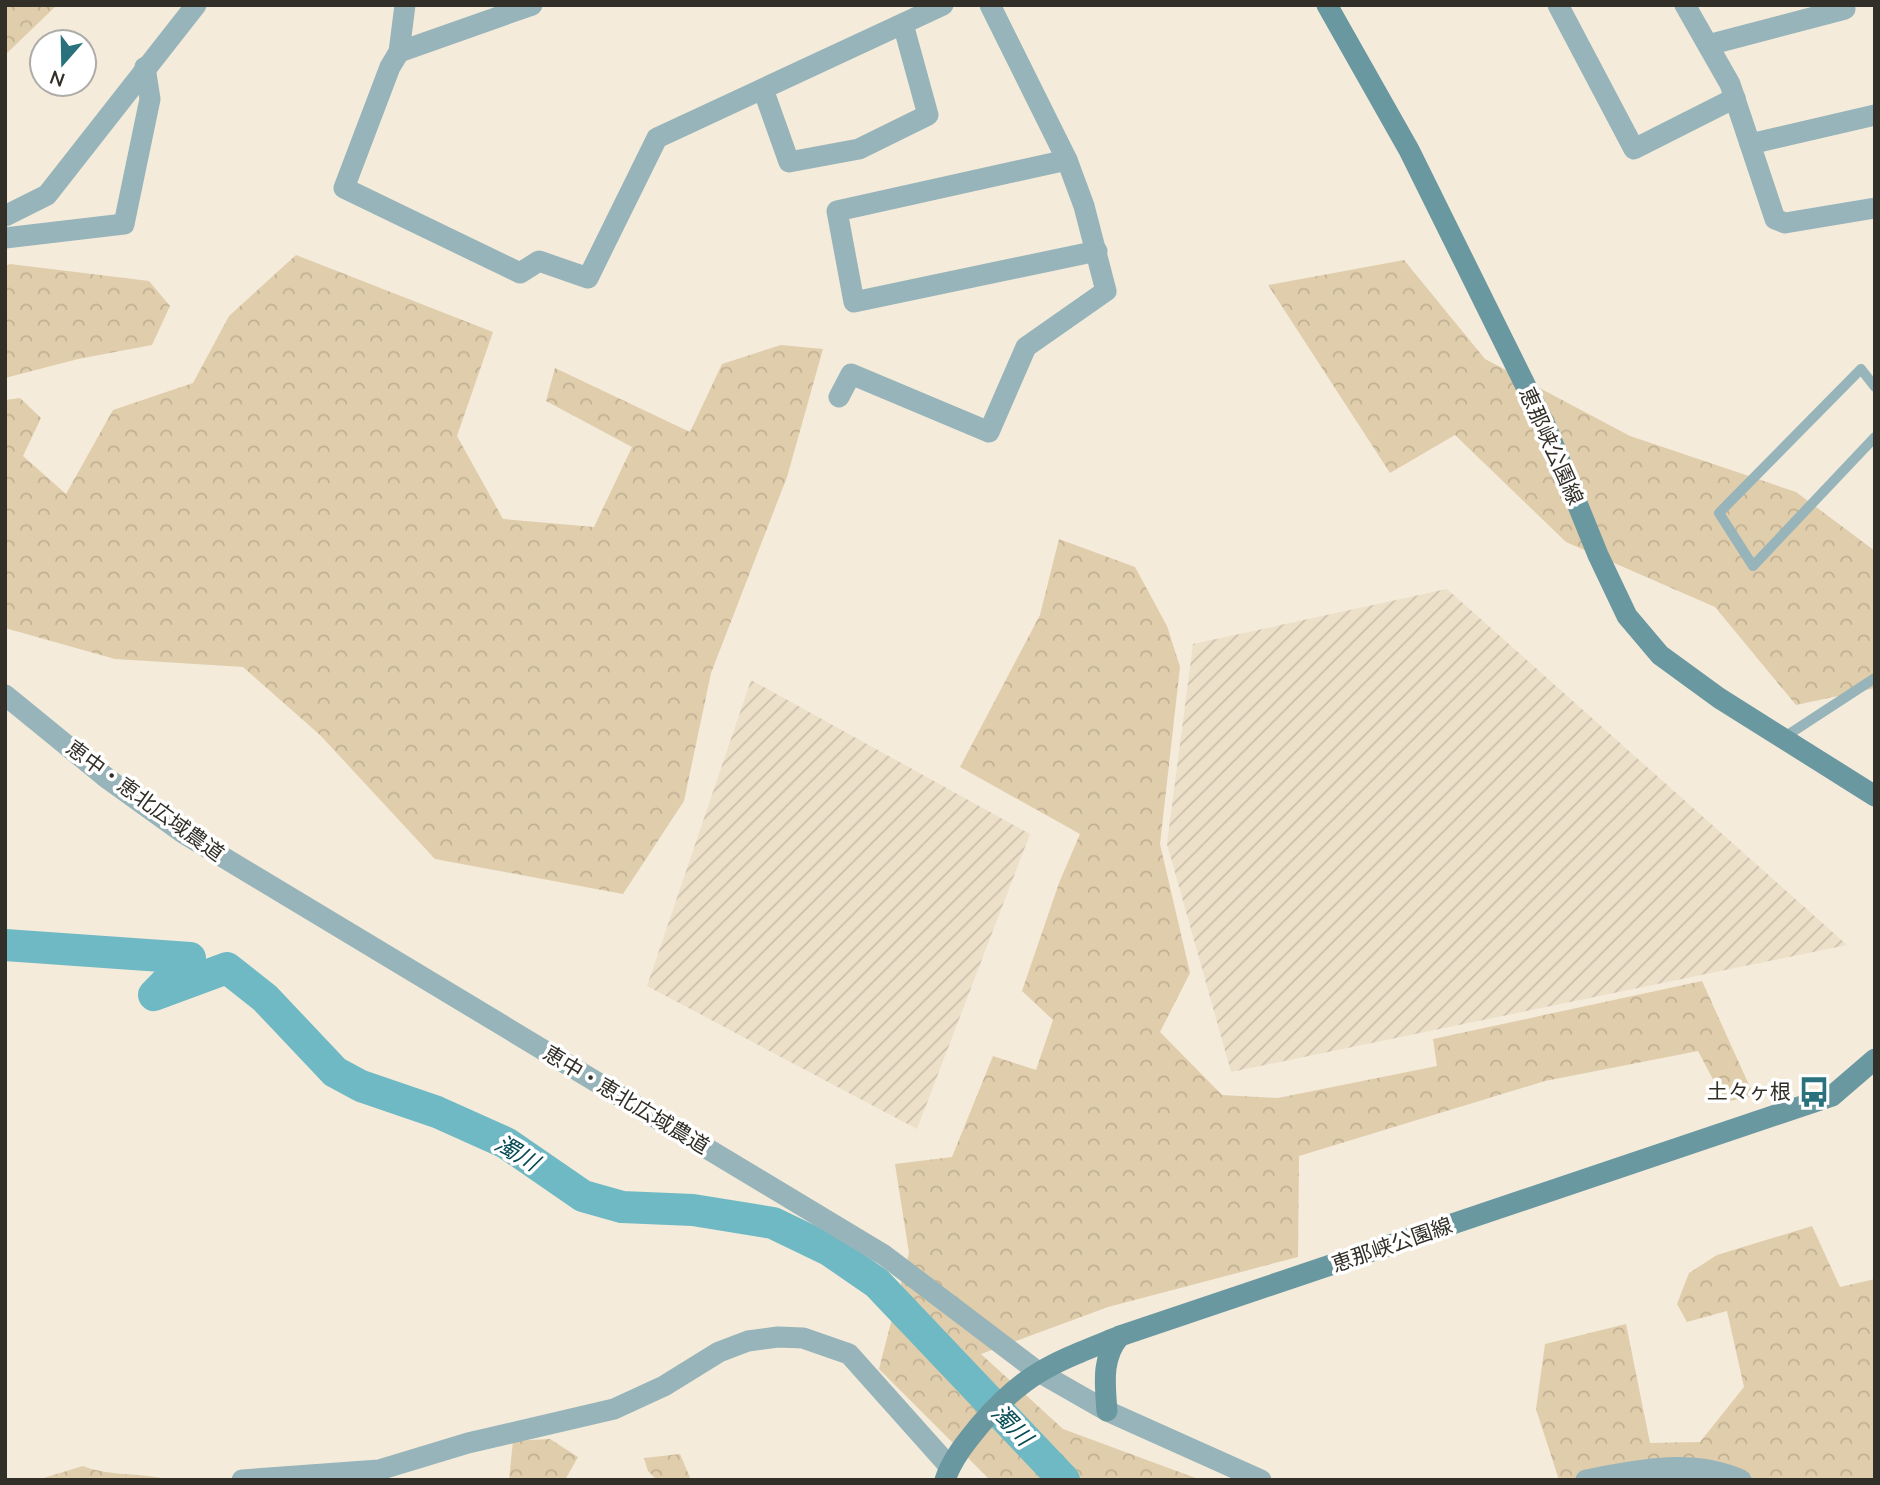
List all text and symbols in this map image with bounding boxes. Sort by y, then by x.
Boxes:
north arrow [28,28,98,98]
text: N [46,63,69,93]
street label: 恵那峡公園線 [1513,383,1589,509]
street label: 恵中・恵北広域農道 [60,734,230,868]
street label: 恵中・恵北広域農道 [538,1039,714,1161]
bus stop icon: 土々ヶ根 [1797,1075,1831,1109]
place label: 土々ヶ根 [1707,1078,1791,1106]
water label: 濁川 [489,1128,547,1180]
street label: 恵那峡公園線 [1328,1211,1456,1279]
water label: 濁川 [985,1398,1041,1455]

